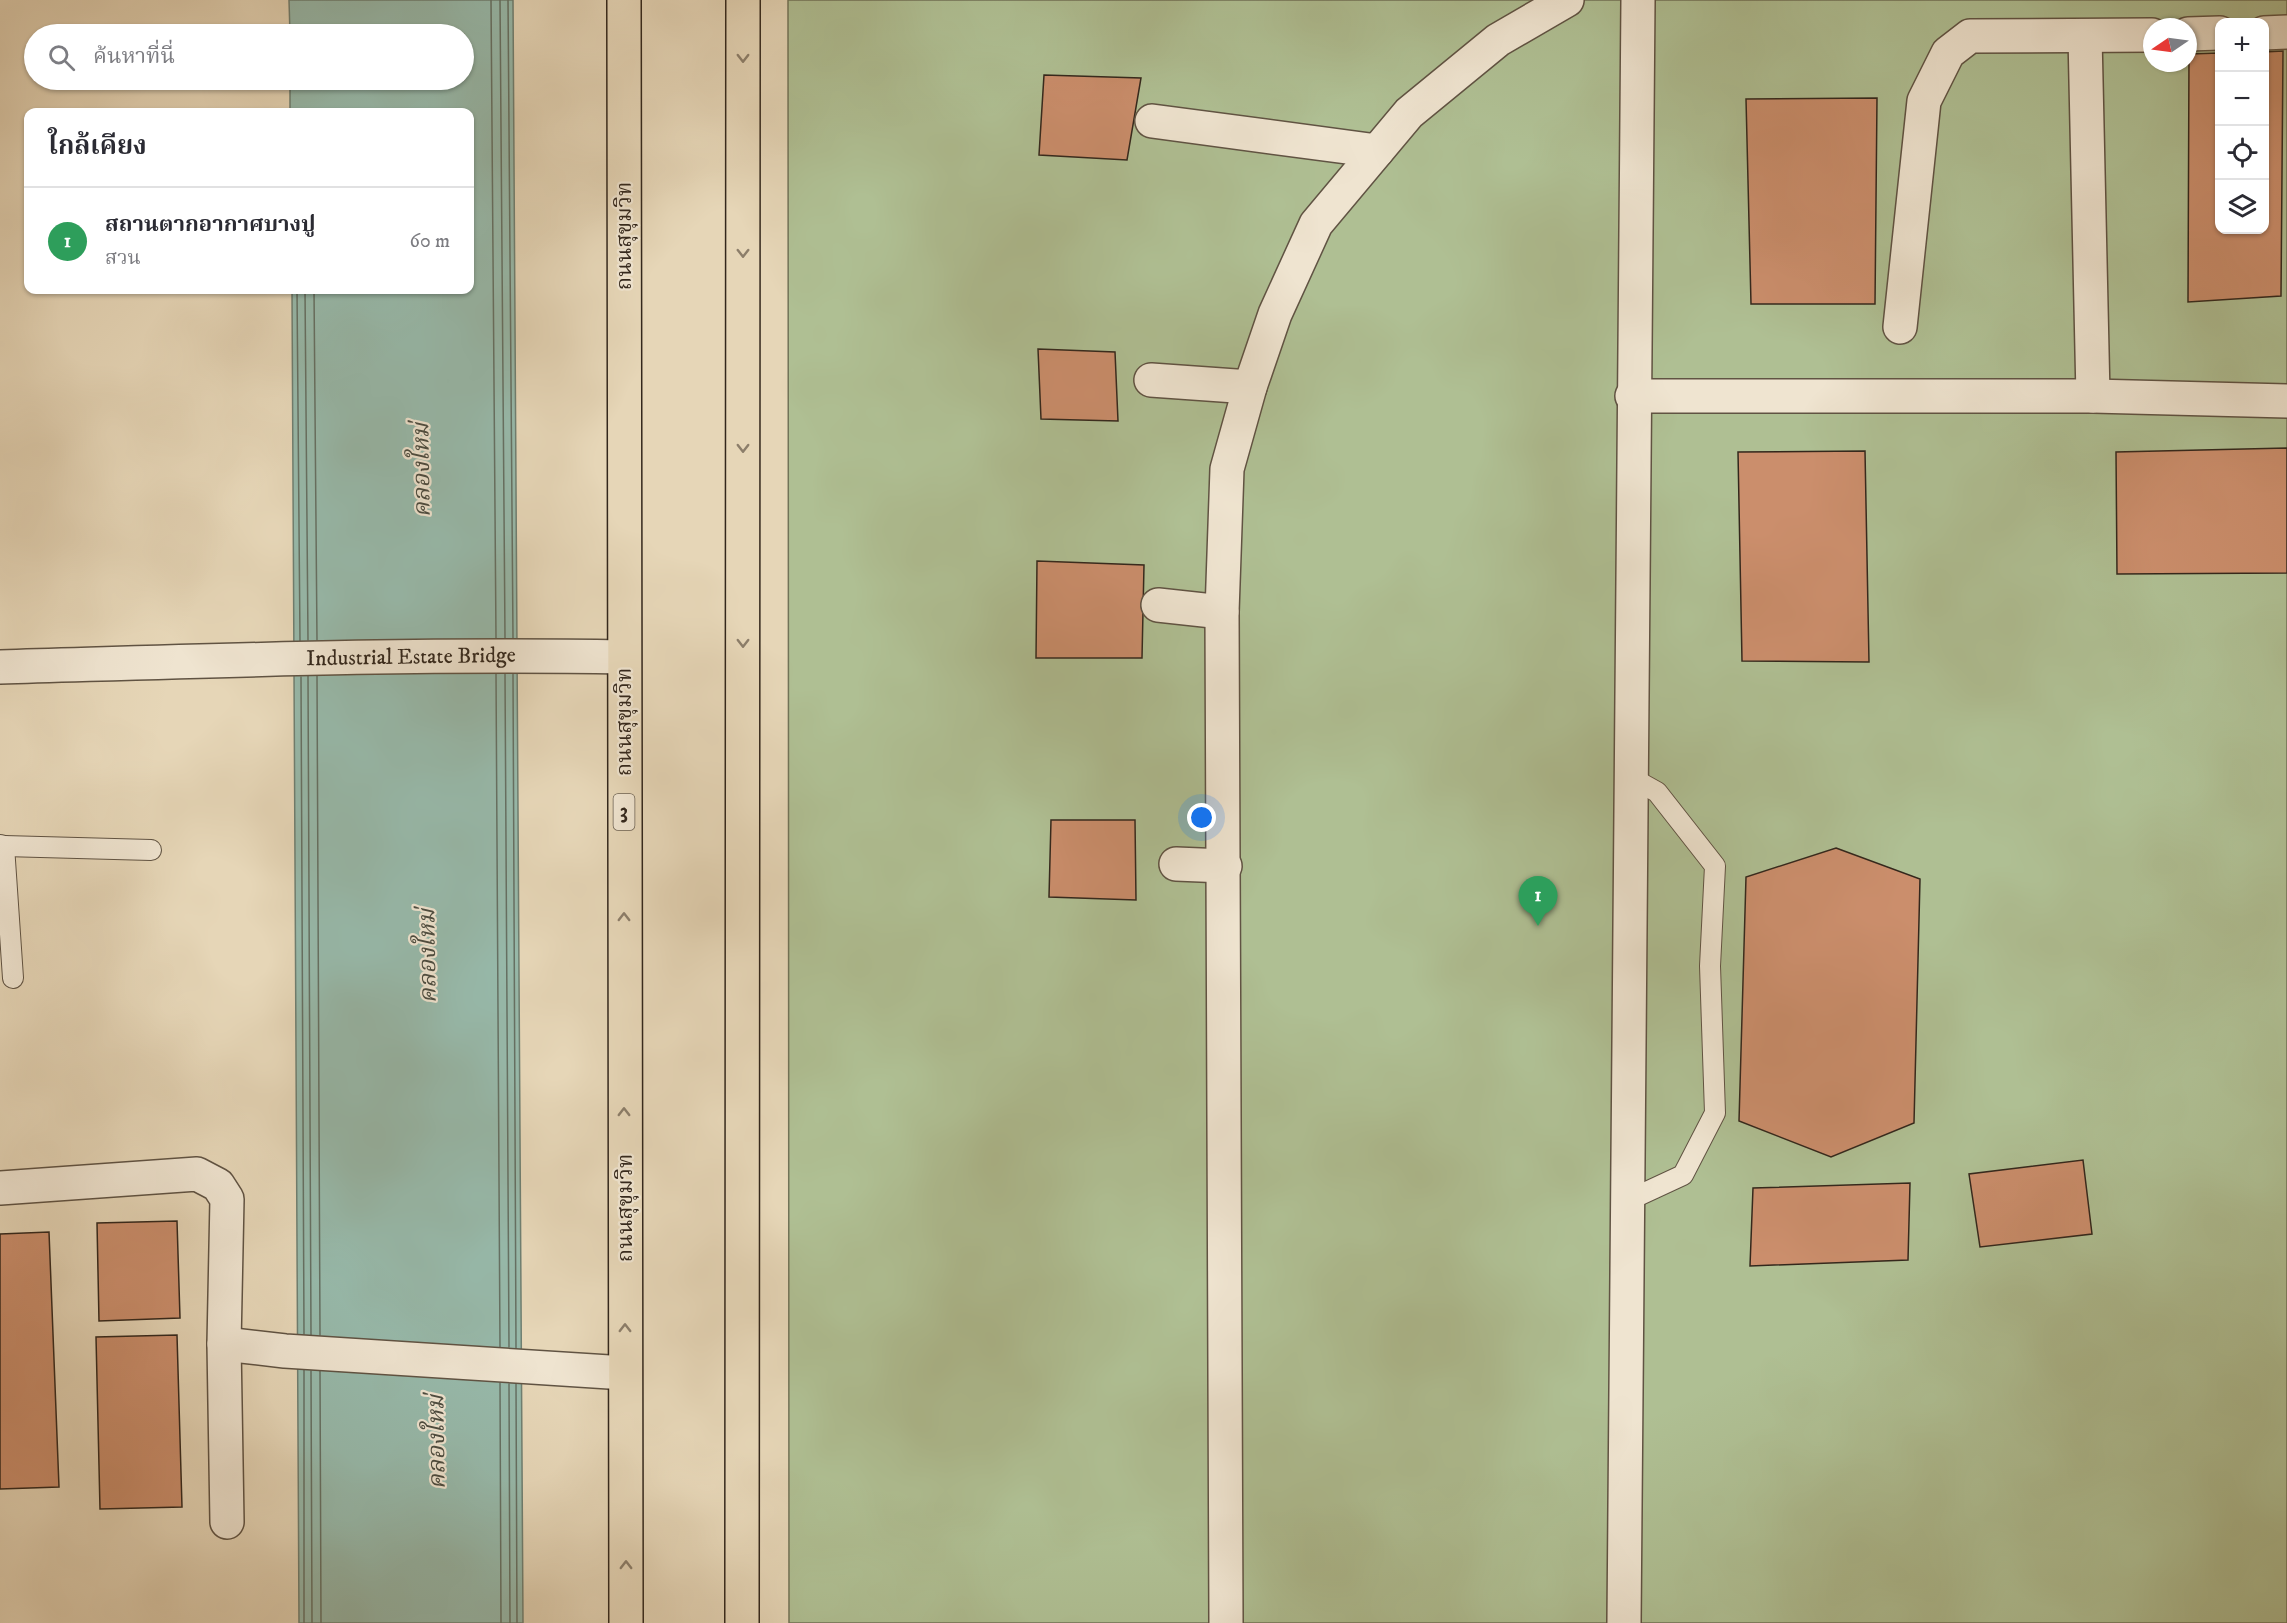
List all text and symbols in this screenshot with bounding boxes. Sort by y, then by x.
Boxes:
north arrow [2143,18,2197,72]
map controls [2215,18,2269,234]
button: + [2215,18,2269,72]
search box [24,24,474,90]
icon: search [45,41,78,74]
text: ค้นหาที่นี่ [93,43,175,70]
one-way arrow [737,54,749,63]
button: − [2215,72,2269,126]
button: locate [2215,126,2269,180]
text: ใกล้เคียง [48,130,147,163]
button: layers [2215,180,2269,234]
street label: ถนนสุขุมวิท [611,182,638,290]
text: สถานตากอากาศบางปู [105,211,316,238]
text: 1 [64,229,71,254]
text: 60 m [410,229,450,254]
text: สวน [105,246,141,271]
one-way arrow [737,249,749,258]
water label: คลองใหม่ [403,419,438,518]
one-way arrow [737,444,749,453]
one-way arrow [737,639,749,648]
street label: Industrial Estate Bridge [306,642,516,672]
street label: ถนนสุขุมวิท [611,668,638,776]
road number: 3 [614,794,634,830]
your location [1187,803,1216,832]
pin: 1 [1518,876,1558,926]
water label: คลองใหม่ [409,905,444,1004]
one-way arrow [618,912,630,921]
one-way arrow [618,1107,630,1116]
street label: ถนนสุขุมวิท [612,1154,639,1262]
one-way arrow [619,1323,631,1332]
water label: คลองใหม่ [418,1391,453,1490]
one-way arrow [620,1560,632,1569]

